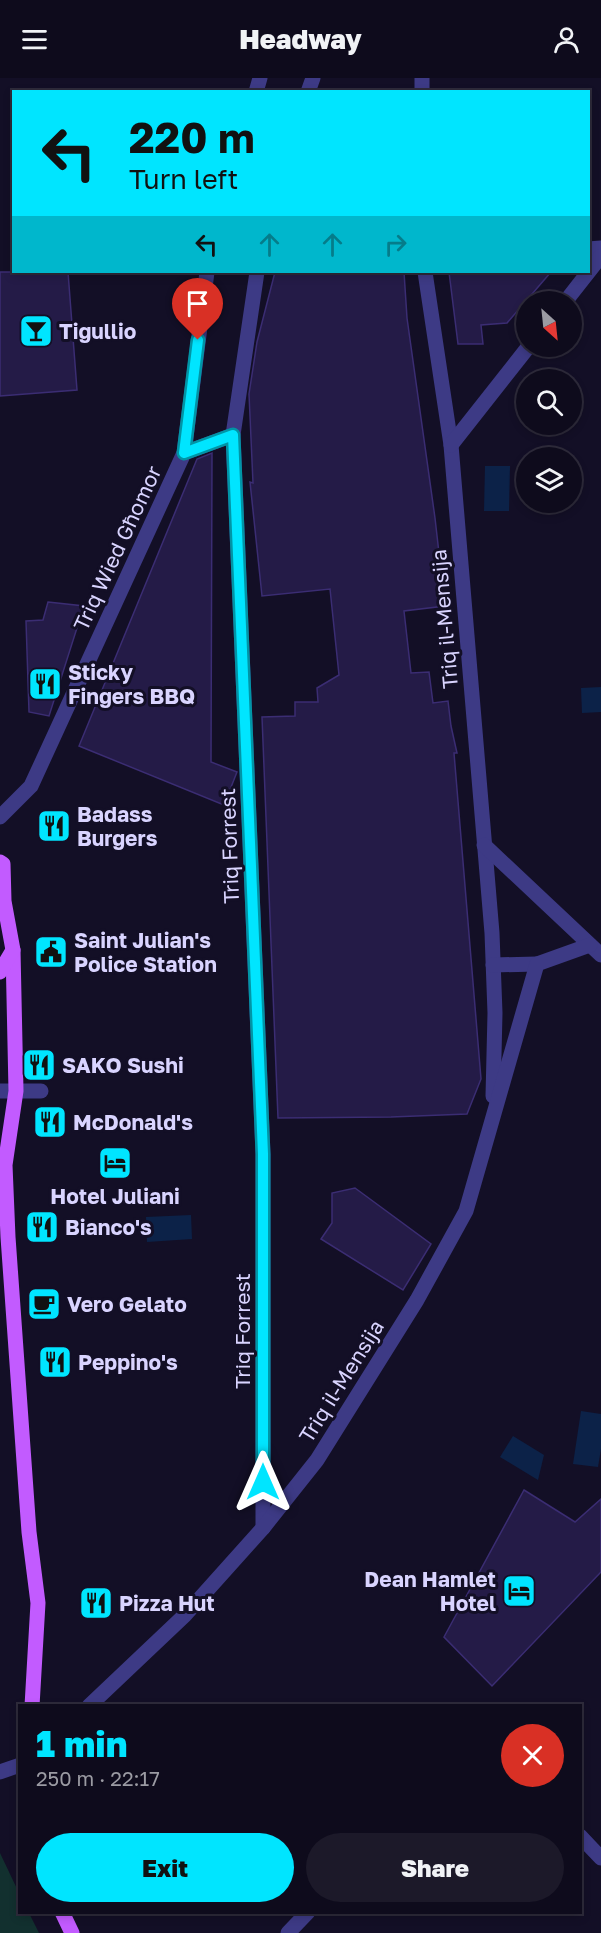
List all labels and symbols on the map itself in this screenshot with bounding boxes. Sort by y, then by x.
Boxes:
pin [172,278,223,340]
north arrow [516,291,582,357]
bar icon: Tigullio [18,313,54,349]
place label: Tigullio [59,318,136,344]
street label: Triq Wied Għomor [67,461,167,635]
street label: Triq il-Mensija [425,548,463,690]
place label: Sticky Fingers BBQ [68,659,195,709]
restaurant icon: Sticky Fingers BBQ [27,666,63,702]
street label: Triq Forrest [214,788,244,904]
place label: Badass Burgers [77,801,158,851]
restaurant icon: Badass Burgers [36,808,72,844]
place label: Saint Julian's Police Station [74,927,217,977]
public building icon: Saint Julian's Police Station [33,934,69,970]
restaurant icon: SAKO Sushi [21,1047,57,1083]
place label: SAKO Sushi [62,1052,184,1078]
restaurant icon: McDonald's [32,1104,68,1140]
place label: McDonald's [73,1109,193,1135]
hotel icon: Hotel Juliani [97,1145,133,1181]
place label: Hotel Juliani [50,1183,180,1209]
restaurant icon: Bianco's [24,1209,60,1245]
place label: Bianco's [65,1214,152,1240]
street label: Triq Forrest [229,1273,255,1389]
cafe icon: Vero Gelato [26,1286,62,1322]
place label: Vero Gelato [67,1291,187,1317]
street label: Triq il-Mensija [293,1315,389,1447]
restaurant icon: Peppino's [37,1344,73,1380]
place label: Peppino's [78,1349,178,1375]
position arrow [231,1450,295,1514]
place label: Dean Hamlet Hotel [364,1566,496,1616]
hotel icon: Dean Hamlet Hotel [501,1573,537,1609]
restaurant icon: Pizza Hut [78,1585,114,1621]
place label: Pizza Hut [119,1590,215,1616]

